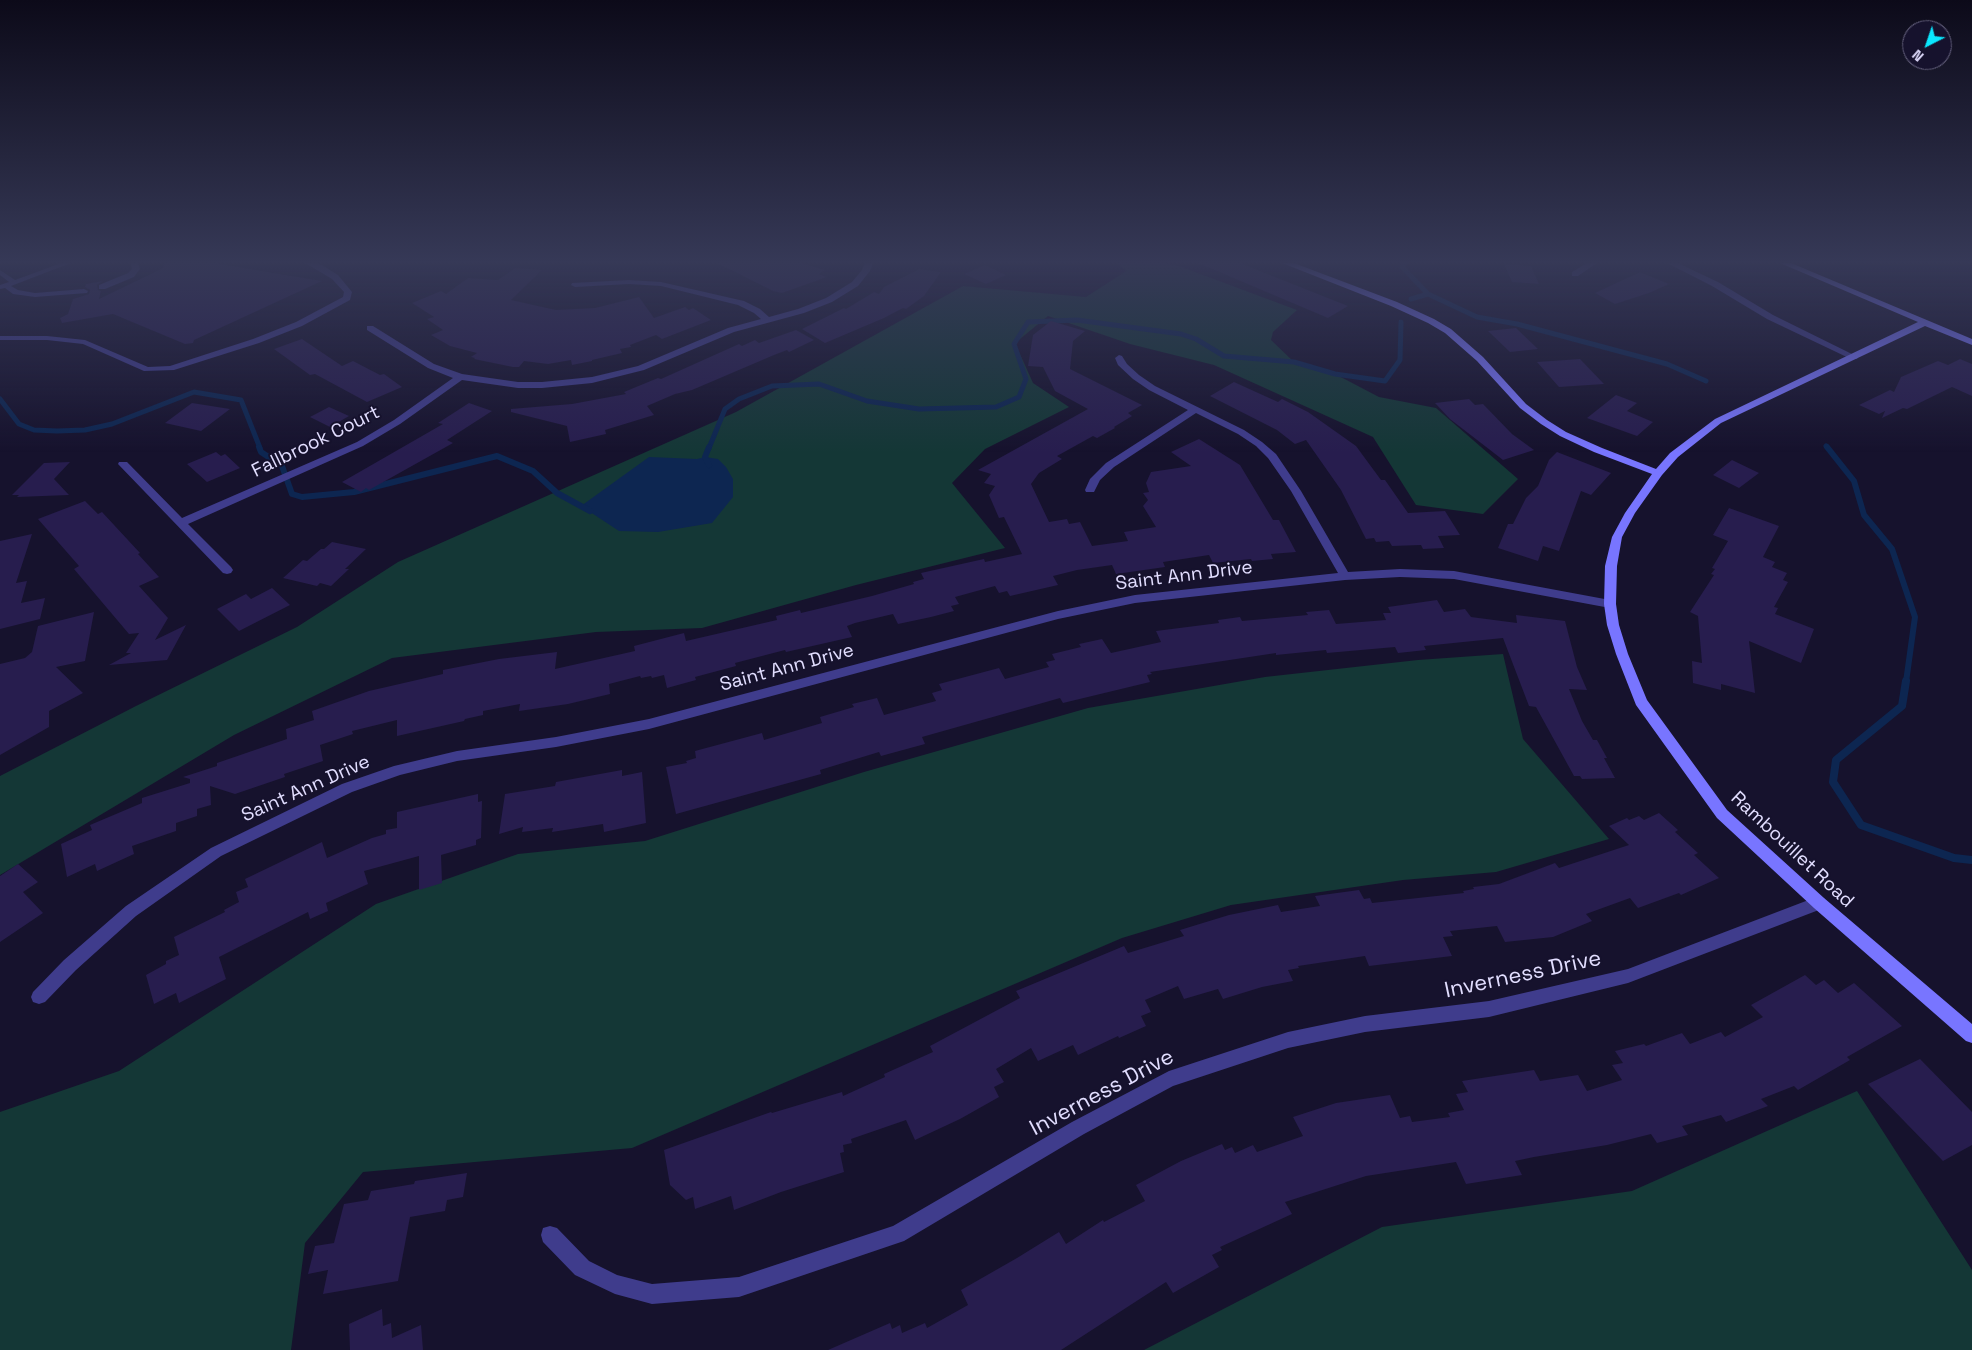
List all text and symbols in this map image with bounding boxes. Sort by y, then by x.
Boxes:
north arrow [1902,20,1952,70]
text: N [1908,46,1927,65]
street label: Fallbrook Court [248,401,384,483]
street label: Saint Ann Drive [1114,556,1254,596]
street label: Saint Ann Drive [717,639,857,697]
street label: Saint Ann Drive [238,751,374,827]
street label: Rambouillet Road [1726,787,1858,913]
street label: Inverness Drive [1442,946,1604,1004]
street label: Inverness Drive [1025,1044,1179,1142]

